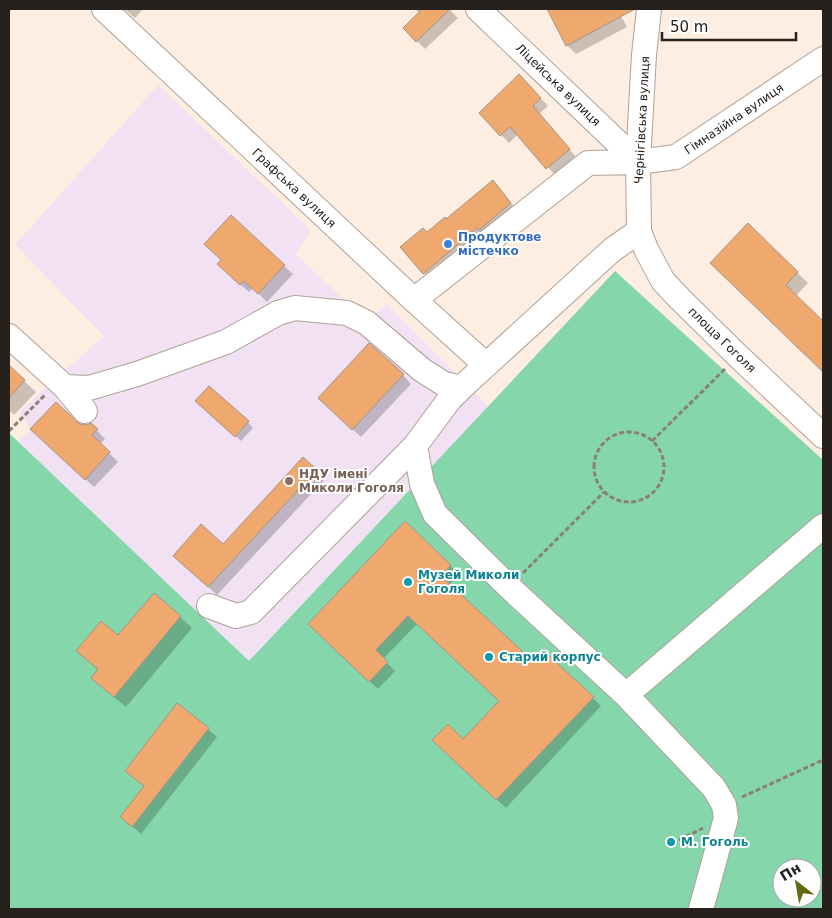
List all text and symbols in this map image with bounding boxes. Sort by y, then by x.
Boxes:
scale bar [662,10,796,42]
text: 50 m [670,18,708,36]
street label: Ліцейська вулиця [513,41,603,129]
street label: Чернігівська вулиця [632,56,652,184]
street label: Гімназійна вулиця [682,81,786,157]
street label: Графська вулиця [249,145,339,231]
place label: Продуктове містечко [458,230,541,258]
marker: Продуктове містечко [442,238,454,250]
street label: площа Гоголя [685,304,759,376]
place label: НДУ імені Миколи Гоголя [299,467,404,495]
marker: НДУ імені Миколи Гоголя [283,475,295,487]
place label: Музей Миколи Гоголя [418,568,519,596]
marker: Музей Миколи Гоголя [402,576,414,588]
place label: Старий корпус [499,650,601,664]
marker: Старий корпус [483,651,495,663]
place label: М. Гоголь [681,835,749,849]
marker: М. Гоголь [665,836,677,848]
north arrow [772,858,822,908]
text: Пн [777,859,804,884]

